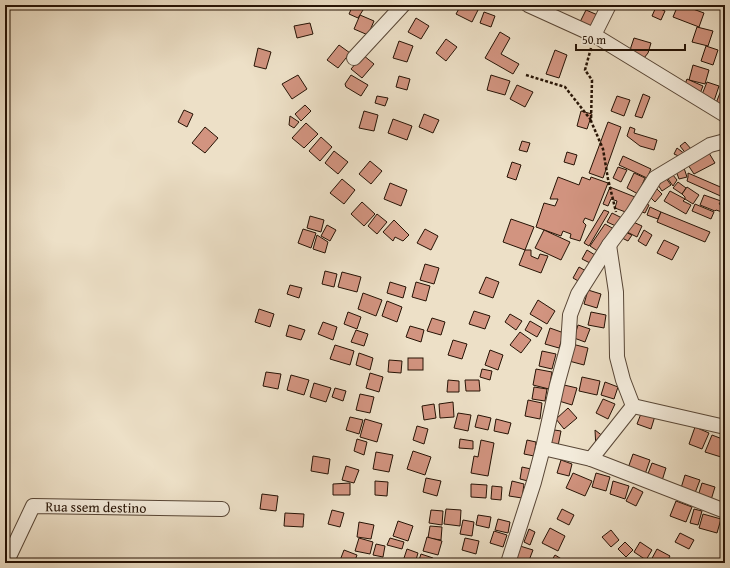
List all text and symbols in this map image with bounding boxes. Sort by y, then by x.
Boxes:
scale bar [576,26,685,52]
text: 50 m [582,31,606,48]
street label: Rua ssem destino [45,496,147,518]

